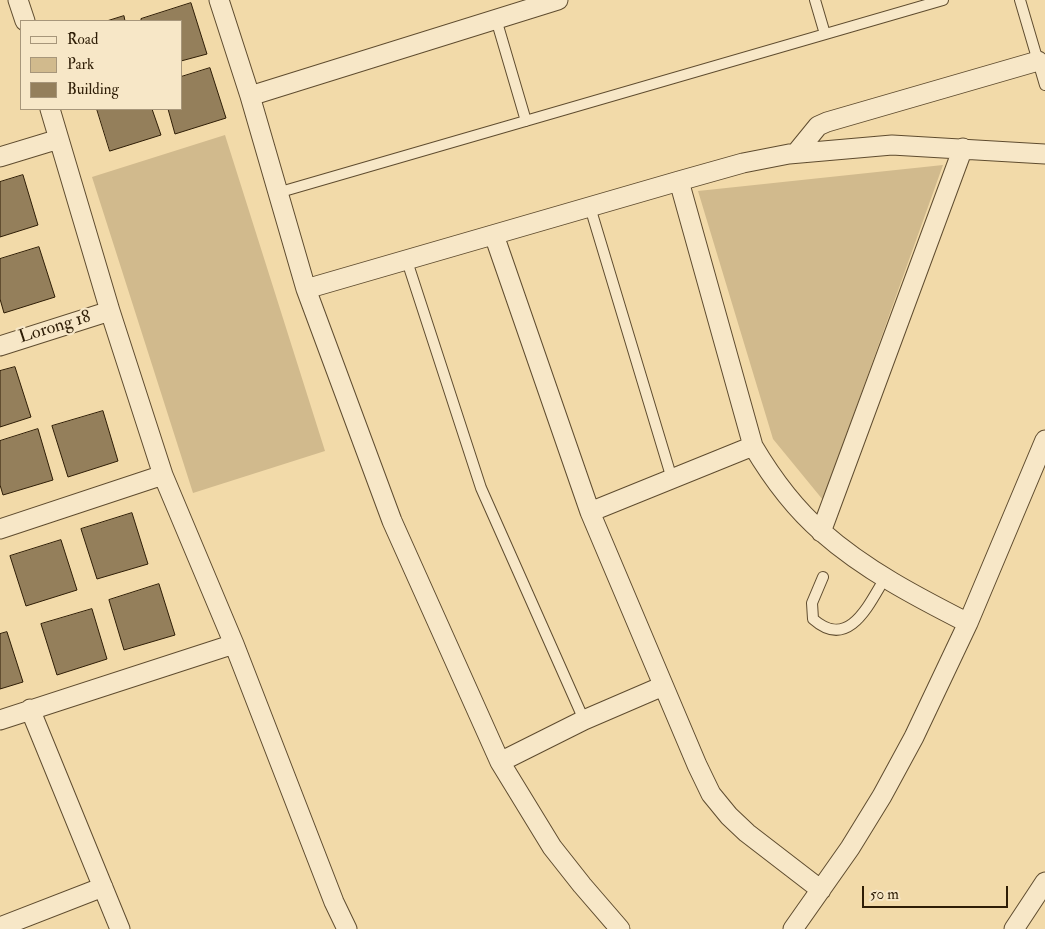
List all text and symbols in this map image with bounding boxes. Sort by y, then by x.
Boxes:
legend [20,20,182,110]
text: Road [67,30,98,49]
text: Park [67,55,94,74]
text: Building [67,80,119,99]
street label: Lorong 18 [17,307,93,349]
scale bar [865,876,1011,908]
text: 50 m [870,885,899,904]

